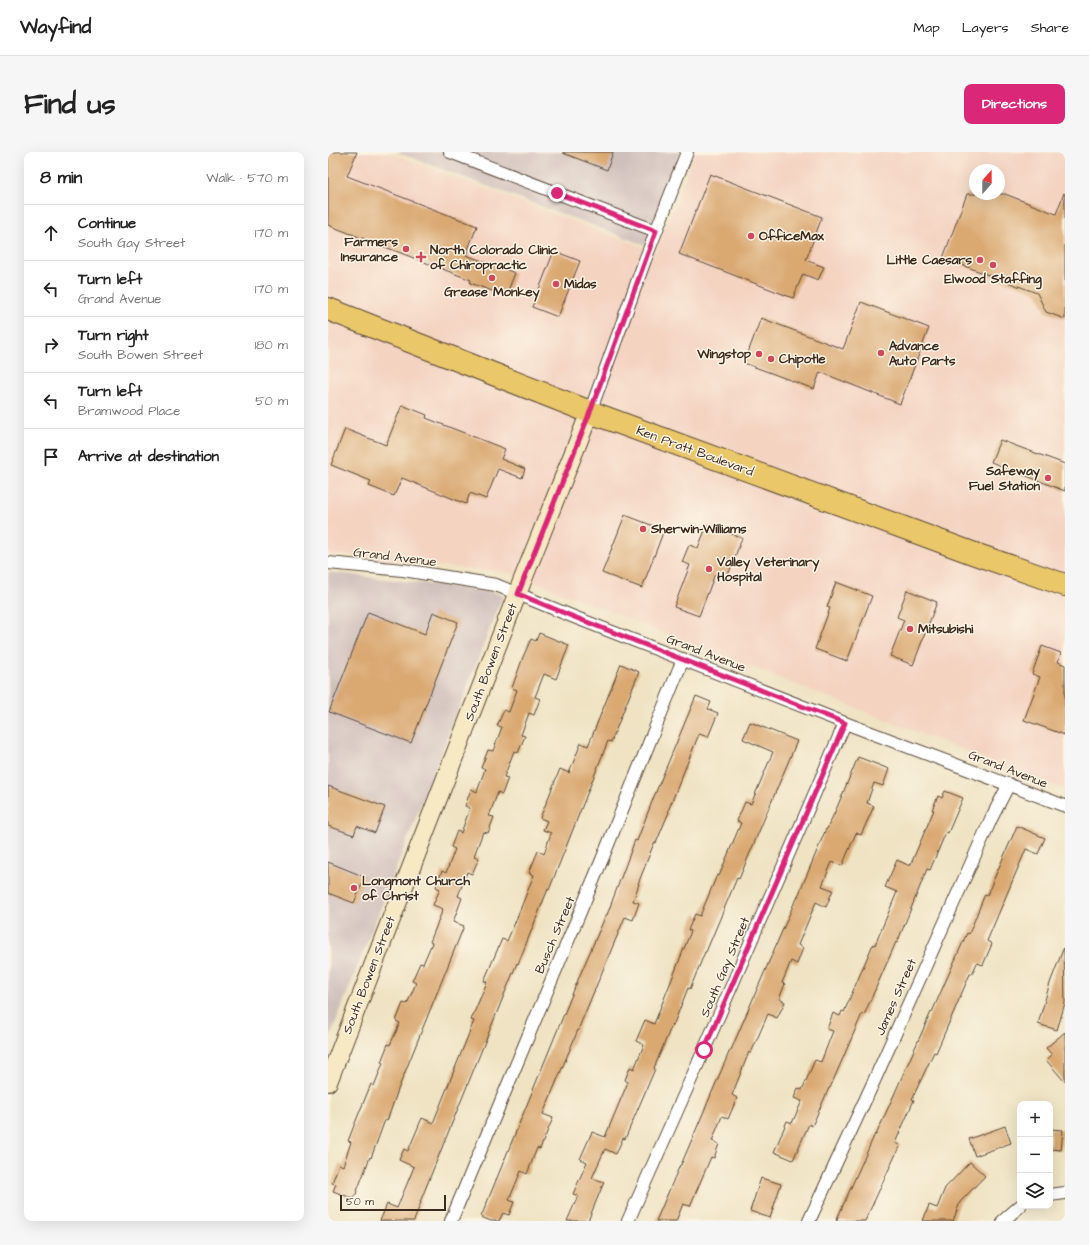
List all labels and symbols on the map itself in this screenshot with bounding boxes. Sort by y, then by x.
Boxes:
north arrow [969,164,1005,200]
route end [548,184,566,202]
place label: OfficeMax [759,227,825,245]
marker: OfficeMax [746,231,756,241]
place label: Farmers Insurance [341,233,398,266]
place label: North Colorado Clinic of Chiropractic [430,241,559,275]
marker: Farmers Insurance [401,244,411,254]
marker: North Colorado Clinic of Chiropractic [415,251,427,263]
place label: Little Caesars [887,251,972,269]
marker: Little Caesars [975,255,985,265]
marker: Elwood Staffing [988,260,998,270]
place label: Elwood Staffing [944,270,1042,290]
marker: Grease Monkey [487,273,497,283]
place label: Midas [564,275,597,293]
marker: Midas [551,279,561,289]
place label: Grease Monkey [444,283,541,302]
place label: Advance Auto Parts [889,337,956,370]
place label: Wingstop [696,345,752,365]
marker: Advance Auto Parts [876,348,886,358]
marker: Wingstop [754,349,764,359]
place label: Chipotle [779,350,826,369]
marker: Chipotle [766,354,776,364]
street label: Ken Pratt Boulevard [634,421,757,481]
place label: Safeway Fuel Station [969,462,1041,495]
marker: Safeway Fuel Station [1043,473,1053,483]
place label: Sherwin-Williams [650,520,747,538]
marker: Sherwin-Williams [638,524,648,534]
street label: Grand Avenue [353,543,437,571]
place label: Valley Veterinary Hospital [716,553,820,587]
marker: Valley Veterinary Hospital [704,564,714,574]
street label: South Bowen Street [460,600,522,724]
place label: Mitsubishi [918,620,974,638]
marker: Mitsubishi [905,624,915,634]
street label: Grand Avenue [664,630,748,676]
street label: Grand Avenue [966,746,1050,792]
place label: Longmont Church of Christ [362,872,471,905]
marker: Longmont Church of Christ [349,883,359,893]
street label: Busch Street [531,893,580,976]
street label: South Bowen Street [338,913,400,1037]
street label: South Gay Street [696,913,755,1020]
street label: James Street [871,955,921,1038]
route start [695,1041,713,1059]
scale bar [340,1193,446,1212]

